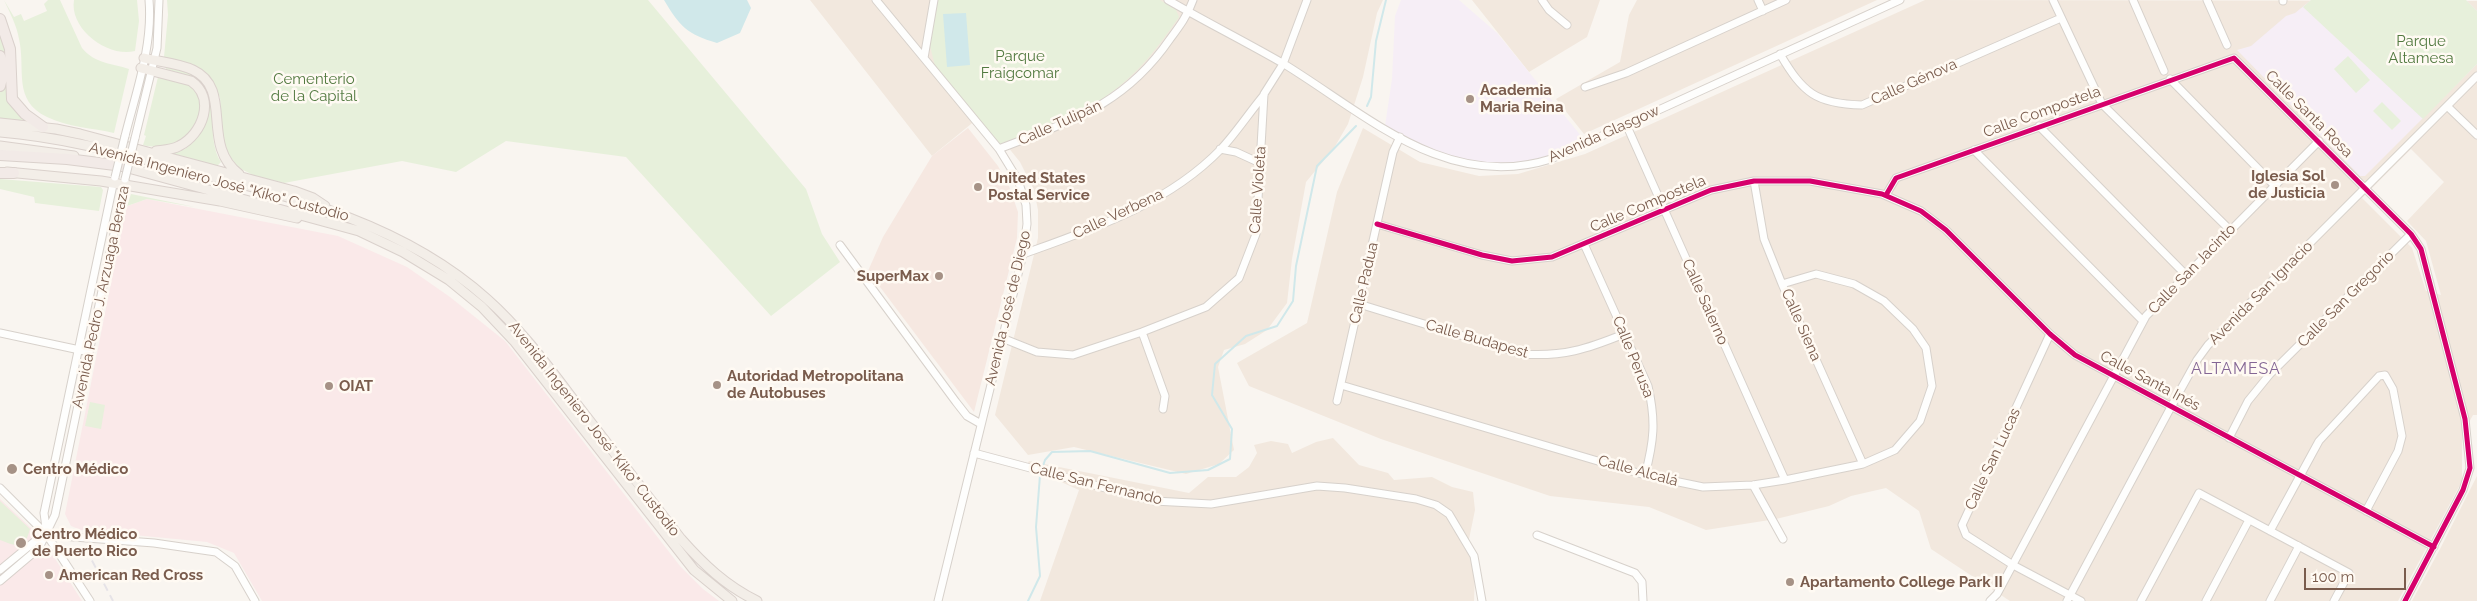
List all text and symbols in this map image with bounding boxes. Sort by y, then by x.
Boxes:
park label: Parque Altamesa [2388,32,2454,67]
park label: Parque Fraigcomar [981,47,1059,82]
street label: Calle Génova [1868,55,1960,109]
street label: Calle Santa Rosa [2262,67,2356,161]
park label: Cementerio de la Capital [271,70,357,105]
place label: Academia Maria Reina [1480,81,1564,116]
street label: Calle Compostela [1981,82,2103,142]
marker: Academia Maria Reina [1464,93,1476,105]
street label: Calle Tulipán [1015,97,1105,149]
street label: Avenida Glasgow [1546,101,1662,167]
street label: Avenida Ingeniero José "Kiko" Custodio [87,139,351,225]
street label: Calle Violeta [1246,146,1270,234]
place label: Iglesia Sol de Justicia [2248,167,2325,202]
place label: United States Postal Service [988,169,1090,204]
street label: Calle Compostela [1588,172,1708,236]
marker: Iglesia Sol de Justicia [2329,179,2341,191]
marker: United States Postal Service [972,181,984,193]
street label: Avenida Pedro J. Arzuaga Beraza [69,184,133,410]
street label: Calle Verbena [1070,185,1166,243]
street label: Calle San Jacinto [2144,220,2240,318]
street label: Avenida José de Diego [981,229,1035,387]
street label: Avenida San Ignacio [2205,237,2317,349]
street label: Calle Padua [1346,240,1382,326]
street label: Calle San Gregorio [2294,247,2398,351]
street label: Calle Salerno [1678,256,1732,348]
place label: SuperMax [857,267,929,285]
marker: SuperMax [933,270,945,282]
street label: Calle Siena [1777,286,1825,364]
street label: Calle Perusa [1608,313,1658,401]
street label: Calle Budapest [1424,316,1530,362]
street label: Avenida Ingeniero José "Kiko" Custodio [504,318,684,540]
street label: Calle Santa Inés [2097,347,2203,415]
district label: ALTAMESA [2190,359,2282,379]
place label: Autoridad Metropolitana de Autobuses [727,367,904,402]
place label: OIAT [339,377,373,395]
marker: Autoridad Metropolitana de Autobuses [711,379,723,391]
marker: OIAT [323,380,335,392]
street label: Calle San Lucas [1962,405,2024,513]
street label: Calle Alcalá [1596,452,1680,490]
street label: Calle San Fernando [1028,459,1164,509]
place label: Centro Médico [23,460,128,478]
marker: Centro Médico [5,462,19,476]
place label: Centro Médico de Puerto Rico [32,525,137,560]
marker: Centro Médico de Puerto Rico [14,536,28,550]
scale bar [2307,558,2410,590]
place label: American Red Cross [59,566,203,584]
text: 100 m [2312,568,2354,586]
marker: American Red Cross [43,569,55,581]
place label: Apartamento College Park II [1800,573,2003,591]
marker: Apartamento College Park II [1784,576,1796,588]

